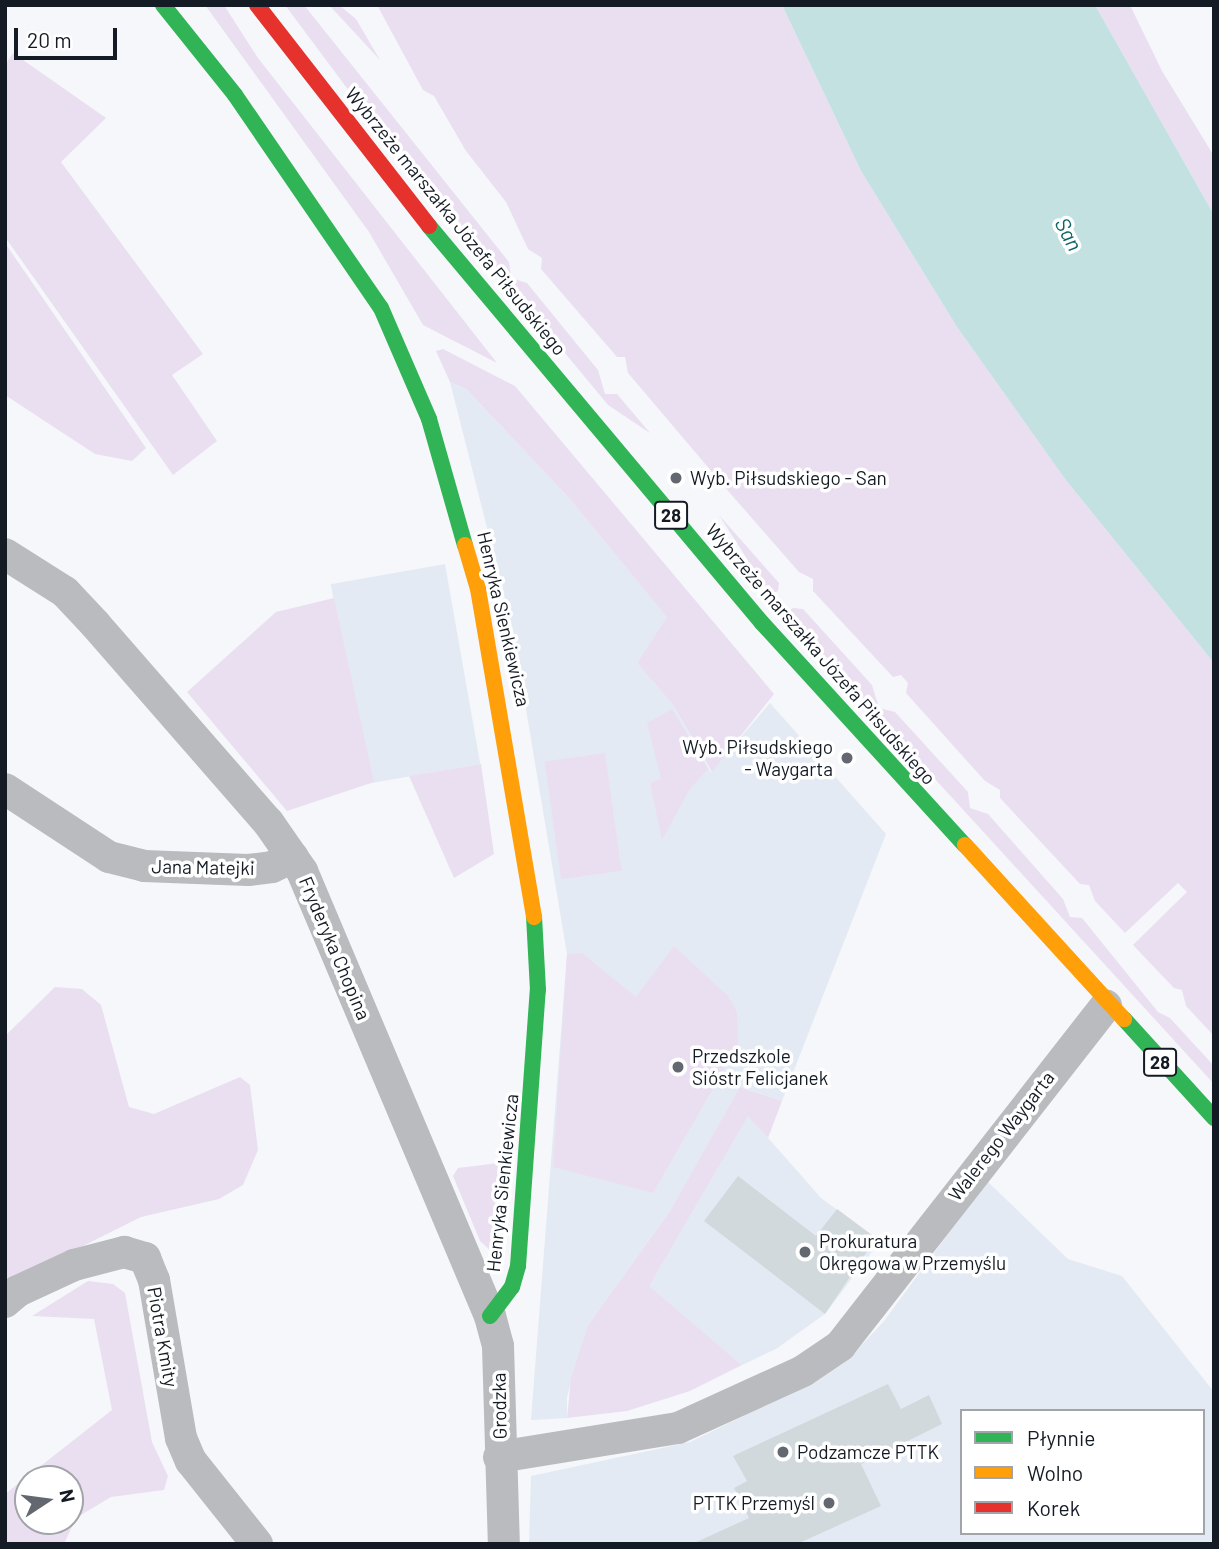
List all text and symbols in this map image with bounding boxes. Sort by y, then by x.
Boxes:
scale bar [18,14,121,58]
text: 20 m [27,27,72,52]
street label: Wybrzeże marszałka Józefa Piłsudskiego [341,82,571,360]
water label: San [1050,213,1088,255]
place label: Wyb. Piłsudskiego - San [690,467,887,489]
marker: Wyb. Piłsudskiego - San [668,470,684,486]
road number: 28 [654,500,688,530]
street label: Wybrzeże marszałka Józefa Piłsudskiego [701,519,941,789]
street label: Henryka Sienkiewicza [473,529,535,709]
place label: Wyb. Piłsudskiego - Waygarta [682,736,833,780]
marker: Wyb. Piłsudskiego - Waygarta [839,750,855,766]
street label: Jana Matejki [151,855,255,879]
street label: Fryderyka Chopina [295,873,375,1023]
place label: Przedszkole Sióstr Felicjanek [692,1045,828,1089]
road number: 28 [1142,1048,1178,1077]
marker: Przedszkole Sióstr Felicjanek [670,1059,686,1075]
street label: Walerego Waygarta [943,1066,1059,1206]
street label: Henryka Sienkiewicza [481,1093,523,1273]
place label: Prokuratura Okręgowa w Przemyślu [819,1230,1006,1274]
marker: Prokuratura Okręgowa w Przemyślu [797,1244,813,1260]
street label: Piotra Kmity [143,1285,183,1389]
street label: Grodzka [487,1372,511,1440]
legend [960,1409,1205,1535]
text: Płynnie [1027,1425,1095,1450]
place label: Podzamcze PTTK [797,1441,939,1463]
marker: Podzamcze PTTK [775,1444,791,1460]
text: Wolno [1027,1460,1083,1485]
north arrow [14,1465,84,1535]
text: N [55,1487,81,1504]
place label: PTTK Przemyśl [693,1492,815,1514]
marker: PTTK Przemyśl [821,1495,837,1511]
text: Korek [1027,1495,1080,1520]

